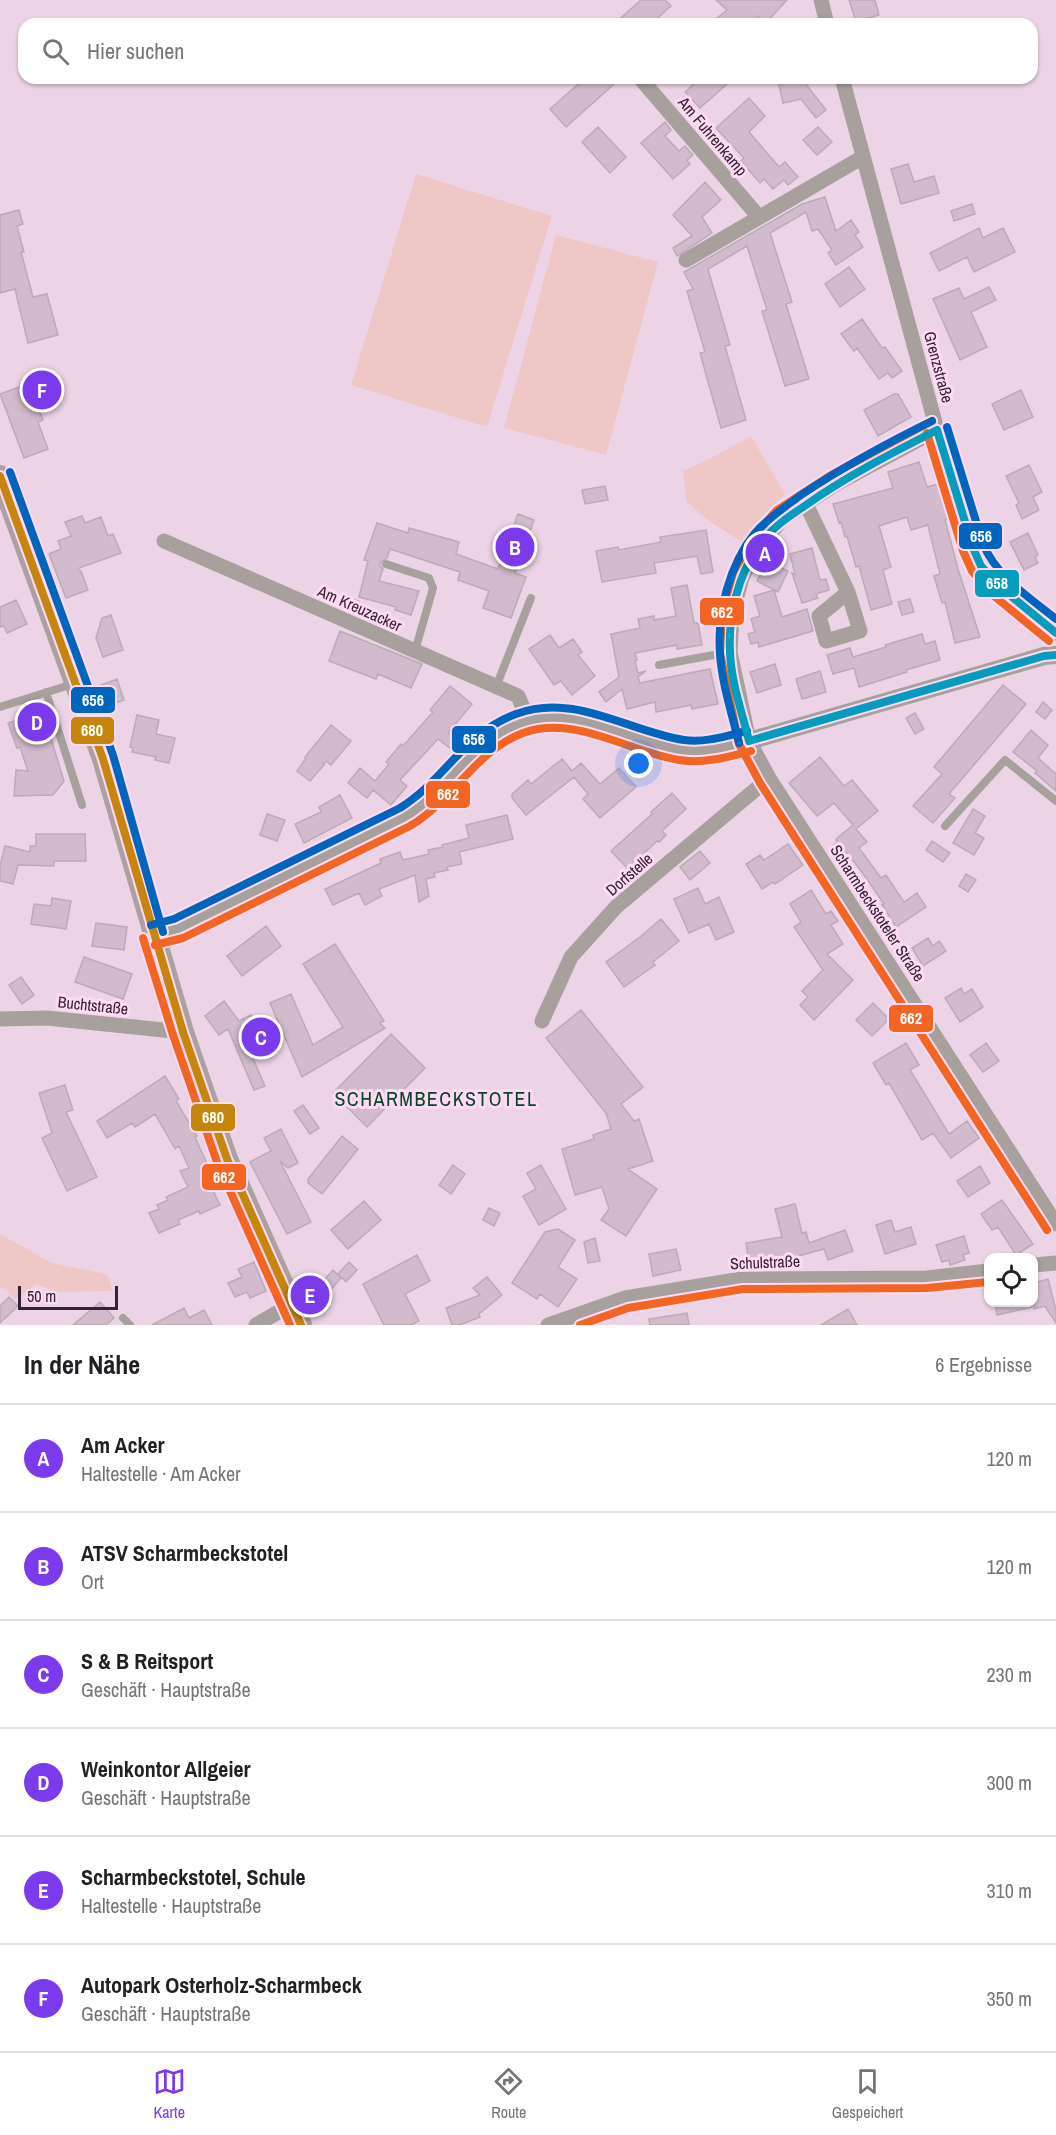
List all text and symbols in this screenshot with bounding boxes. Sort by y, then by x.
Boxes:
search box [18,18,1038,84]
icon: search [39,35,72,68]
text: Hier suchen [87,36,184,66]
street label: Am Fuhrenkamp [673,91,753,180]
street label: Grenzstraße [919,329,959,405]
pin: F [22,368,62,412]
line badge: 656 [958,522,1003,550]
pin: B [496,524,534,570]
text: 656 [970,525,992,547]
pin: A [746,530,784,576]
line badge: 658 [974,569,1020,598]
text: 658 [986,572,1008,594]
street label: Am Kreuzacker [314,579,406,637]
line badge: 662 [699,597,745,626]
text: 662 [711,601,733,623]
line badge: 656 [70,686,116,714]
text: 656 [82,689,104,711]
pin: D [18,700,57,744]
line badge: 680 [70,716,115,745]
text: 680 [81,719,103,741]
line badge: 656 [451,725,497,754]
text: 656 [463,728,485,750]
your location [624,749,653,778]
line badge: 662 [425,780,471,809]
text: 662 [437,783,459,805]
street label: Scharmbeckstoteler Straße [825,840,931,986]
street label: Dorfstelle [601,848,657,900]
street label: Buchtstraße [57,990,129,1020]
line badge: 662 [888,1004,934,1033]
text: 662 [900,1007,922,1029]
pin: C [242,1014,280,1060]
district label: SCHARMBECKSTOTEL [334,1085,538,1112]
line badge: 680 [190,1103,236,1132]
text: 680 [202,1106,224,1128]
line badge: 662 [201,1163,247,1191]
text: 662 [213,1166,235,1188]
street label: Schulstraße [730,1250,800,1274]
map controls [984,1253,1038,1307]
button: locate [984,1253,1038,1307]
pin: E [290,1272,330,1318]
scale bar [18,1283,118,1310]
text: 50 m [27,1285,56,1307]
text: In der Nähe [24,1347,140,1382]
text: 6 Ergebnisse [935,1351,1032,1378]
text: Am Acker [81,1430,165,1460]
text: A [38,1445,49,1472]
text: 120 m [986,1445,1032,1472]
text: Haltestelle · Am Acker [81,1460,241,1487]
text: ATSV Scharmbeckstotel [81,1538,288,1568]
text: B [38,1553,49,1580]
text: 120 m [986,1553,1032,1580]
text: Ort [81,1568,104,1595]
text: S & B Reitsport [81,1646,213,1676]
text: C [38,1661,49,1688]
text: 230 m [986,1661,1032,1688]
text: Geschäft · Hauptstraße [81,1676,251,1703]
text: Weinkontor Allgeier [81,1754,250,1784]
text: D [38,1769,49,1796]
text: 300 m [986,1769,1032,1796]
text: Geschäft · Hauptstraße [81,1784,251,1811]
text: Scharmbeckstotel, Schule [81,1862,306,1892]
text: E [38,1877,49,1904]
text: 310 m [986,1877,1032,1904]
text: Haltestelle · Hauptstraße [81,1892,261,1919]
text: Autopark Osterholz-Scharmbeck [81,1970,362,2000]
text: F [38,1985,49,2012]
text: 350 m [986,1985,1032,2012]
text: Geschäft · Hauptstraße [81,2000,251,2027]
tab: Karte [153,2065,186,2123]
tab: Route [491,2065,526,2123]
tab: Gespeichert [832,2065,903,2123]

